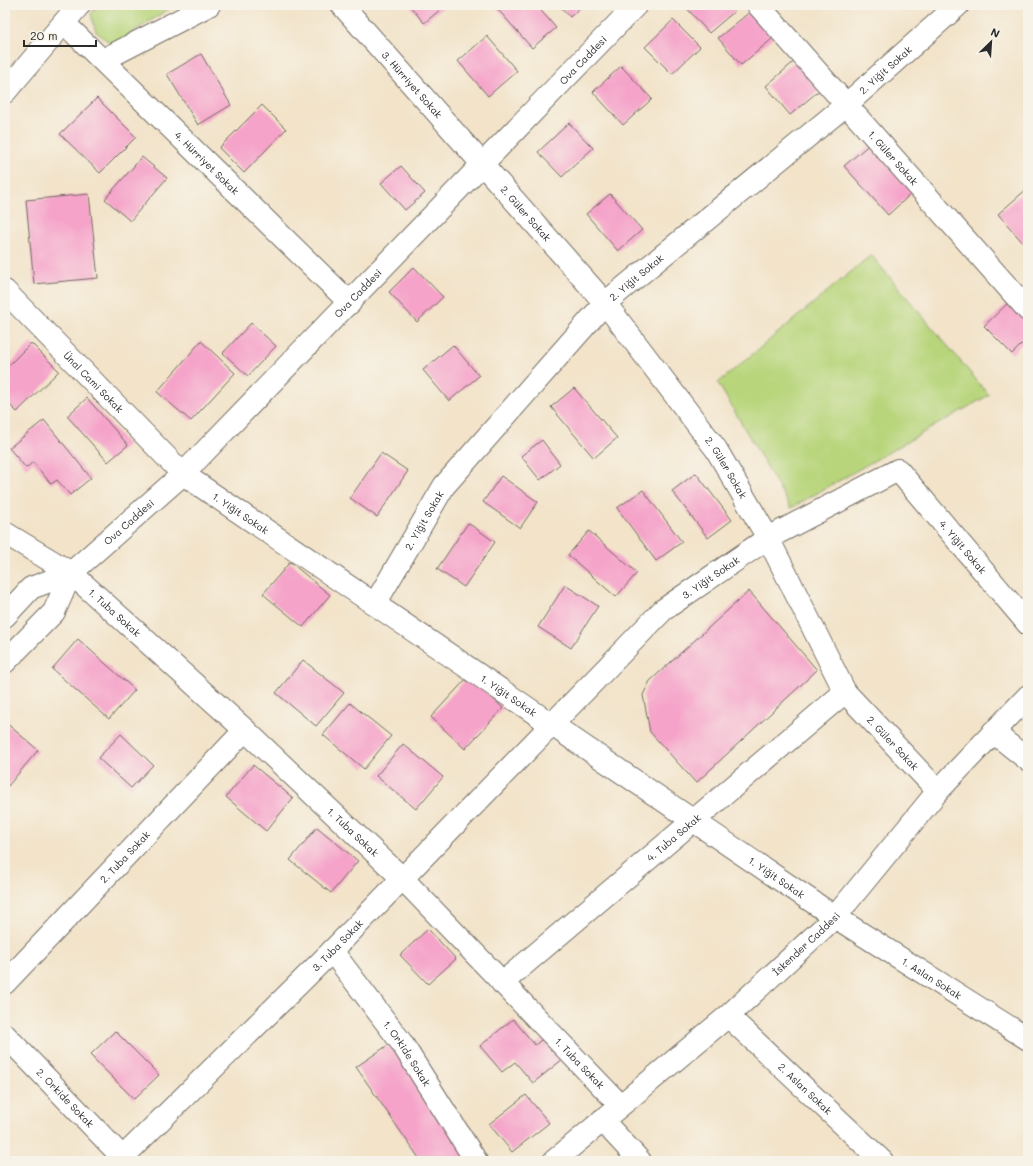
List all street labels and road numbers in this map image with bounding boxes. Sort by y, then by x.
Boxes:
street label: Ova Caddesi [556,33,610,87]
street label: 2. Yiğit Sokak [856,43,915,97]
street label: 3. Hürriyet Sokak [379,48,446,121]
street label: 1. Güler Sokak [865,127,921,188]
street label: 4. Hürriyet Sokak [172,128,242,198]
street label: 2. Güler Sokak [498,183,554,244]
street label: 2. Yiğit Sokak [606,251,666,304]
street label: Ova Caddesi [331,266,385,321]
street label: Ünal Cami Sokak [61,348,127,416]
street label: 2. Güler Sokak [702,434,750,501]
street label: 2. Yiğit Sokak [401,488,447,552]
street label: 1. Yiğit Sokak [210,489,272,537]
street label: Ova Caddesi [101,496,157,548]
street label: 4. Yiğit Sokak [936,517,990,577]
street label: 3. Yiğit Sokak [679,553,742,602]
street label: 1. Tuba Sokak [85,585,144,640]
street label: 1. Yiğit Sokak [478,671,540,719]
street label: 2. Güler Sokak [864,713,922,773]
street label: 1. Tuba Sokak [324,804,382,860]
street label: 4. Tuba Sokak [643,810,704,865]
street label: 2. Tuba Sokak [97,828,153,886]
street label: 1. Yiğit Sokak [746,853,808,901]
street label: İskender Caddesi [769,909,843,978]
street label: 3. Tuba Sokak [309,916,366,974]
street label: 1. Aslan Sokak [899,954,964,1002]
street label: 1. Orkide Sokak [380,1018,434,1089]
street label: 1. Tuba Sokak [552,1035,608,1092]
street label: 2. Aslan Sokak [775,1060,835,1118]
street label: 2. Orkide Sokak [33,1065,97,1130]

